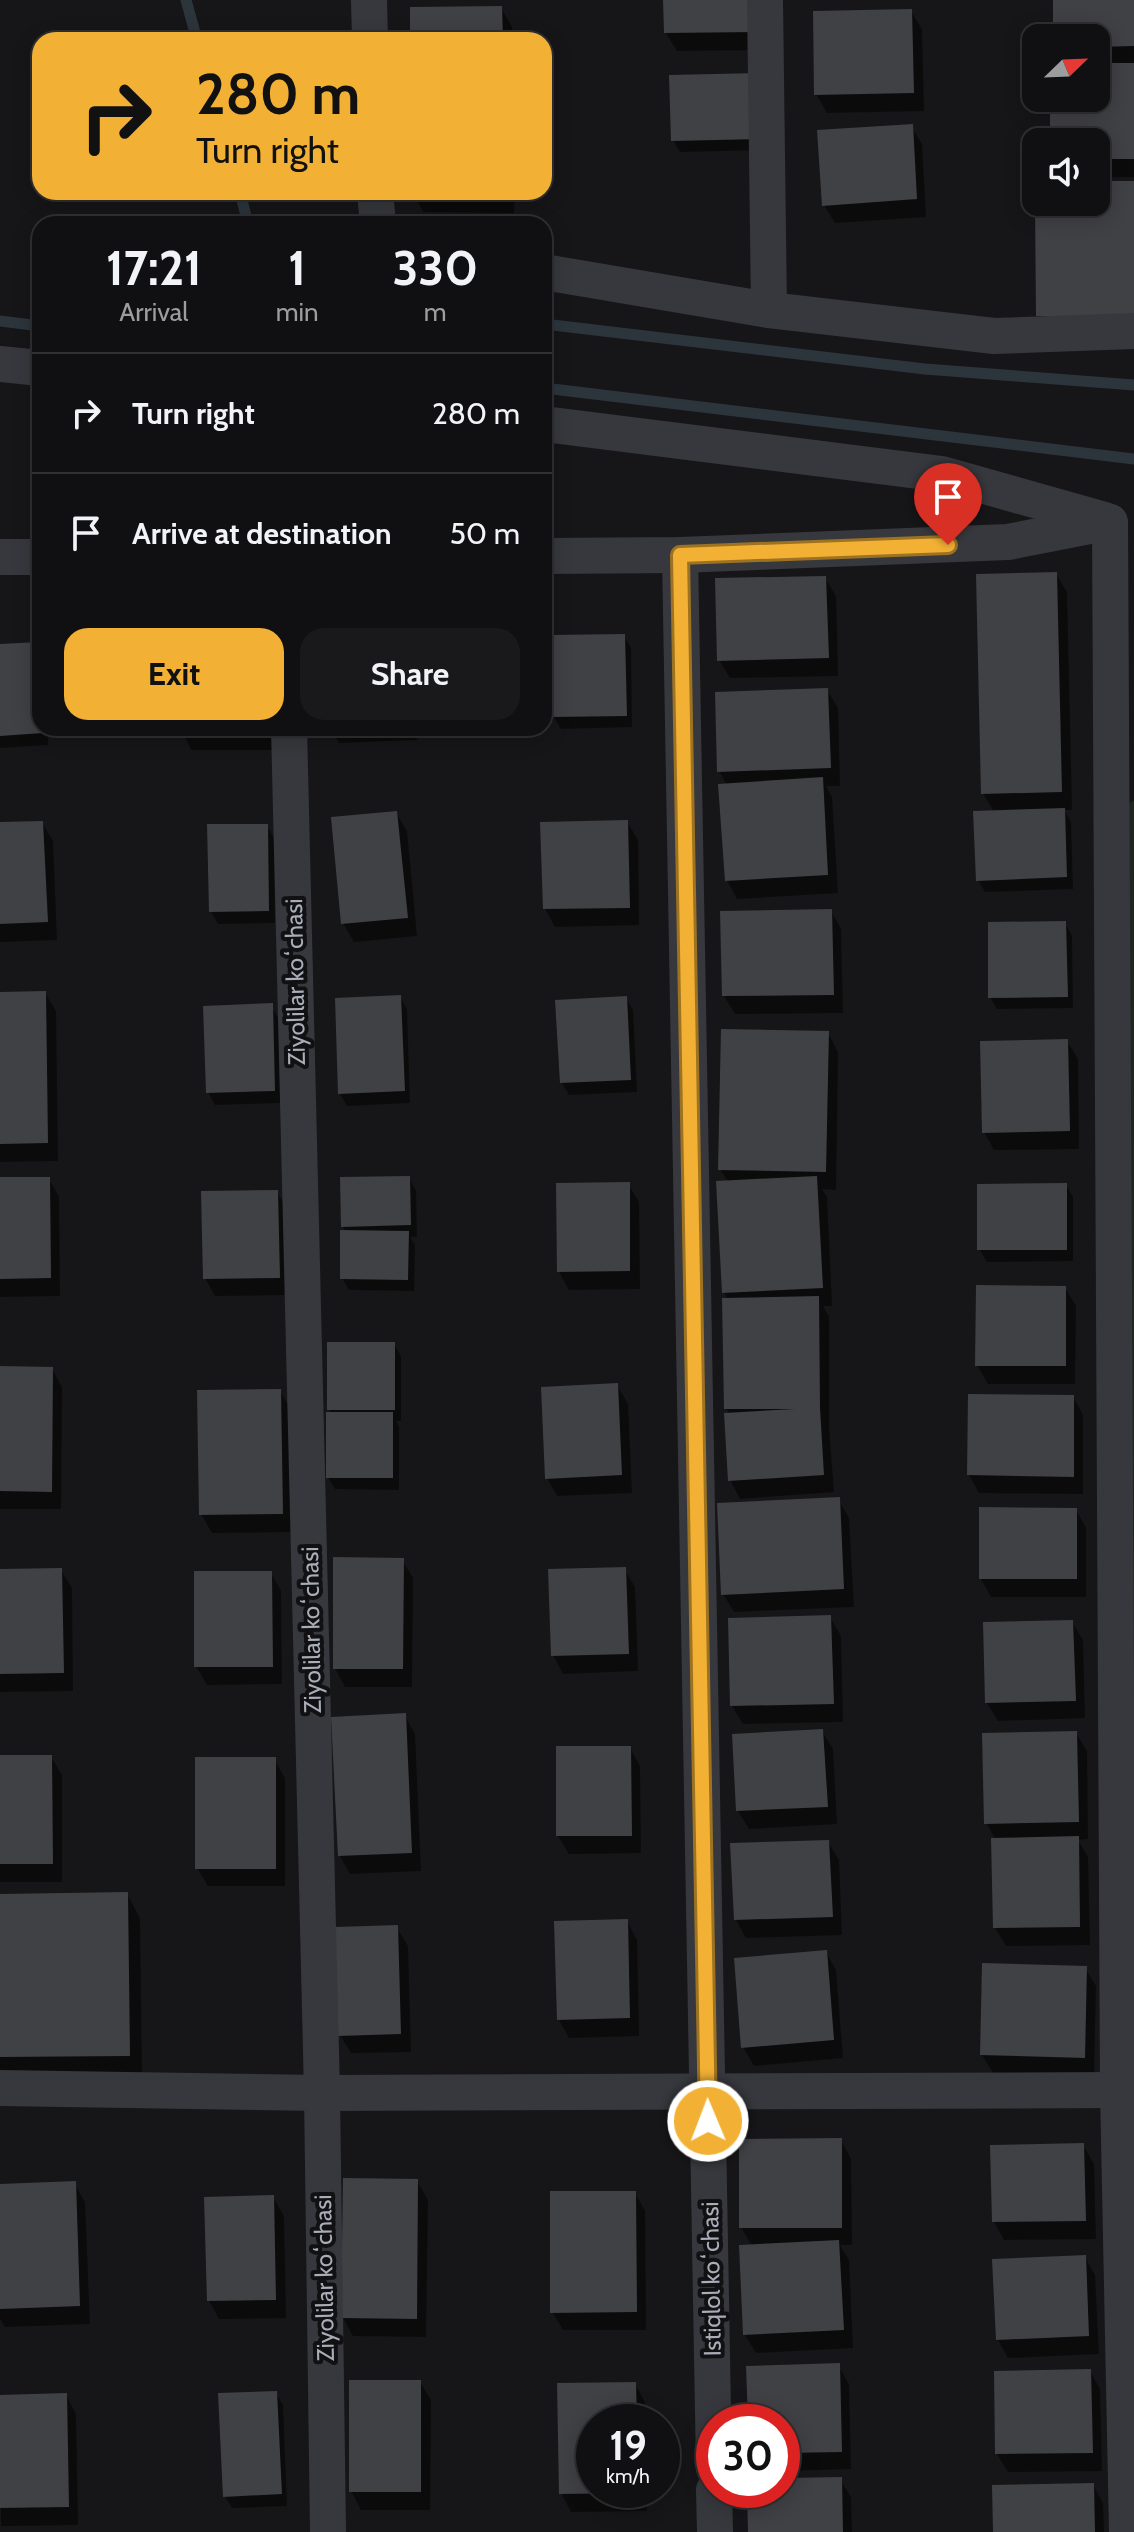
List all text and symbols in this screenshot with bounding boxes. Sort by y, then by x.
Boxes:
north arrow [1022,24,1110,112]
map controls [1022,24,1110,216]
text: 280 m [196,60,360,128]
icon: right [64,64,168,168]
text: Turn right [196,128,339,172]
button: sound [1022,128,1110,216]
text: 17:21 [106,239,202,297]
text: 1 [288,239,306,297]
text: 330 [392,239,478,297]
text: Arrival [119,296,188,328]
text: min [276,296,319,328]
text: m [424,296,447,328]
icon: right [64,391,108,435]
text: Turn right [132,395,255,432]
text: 280 m [432,395,520,432]
pin [914,463,982,545]
icon: arrive [926,475,970,519]
icon: arrive [64,511,108,555]
text: Arrive at destination [132,515,392,552]
text: 50 m [450,515,520,552]
button: Exit [64,628,284,720]
button: Share [300,628,520,720]
street label: Ziyolilar koʻchasi [279,898,311,1066]
street label: Ziyolilar koʻchasi [295,1546,327,1714]
position arrow [666,2079,750,2163]
street label: Ziyolilar koʻchasi [308,2194,340,2362]
street label: Istiqlol koʻchasi [695,2201,727,2357]
speed limit sign: 30 [696,2404,800,2508]
text: 19 [609,2421,647,2470]
text: km/h [606,2464,650,2488]

